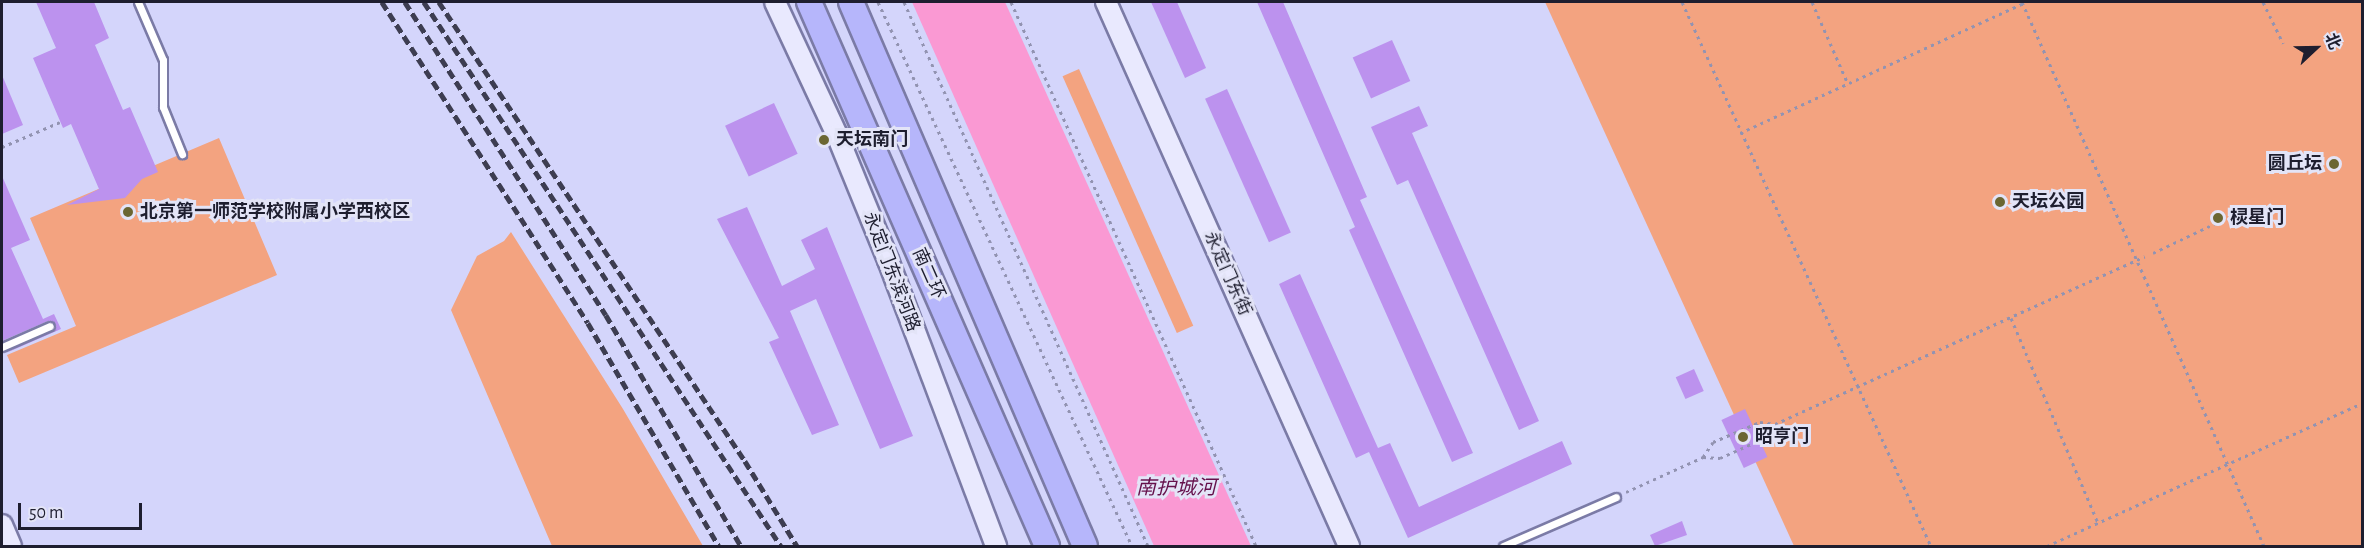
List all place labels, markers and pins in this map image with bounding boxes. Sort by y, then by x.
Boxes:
place label: 天坛南门 [836,129,908,151]
marker: 天坛南门 [817,133,831,147]
place label: 圆丘坛 [2268,153,2322,175]
marker: 圆丘坛 [2327,157,2341,171]
place label: 天坛公园 [2012,191,2084,213]
marker: 天坛公园 [1993,195,2007,209]
place label: 北京第一师范学校附属小学西校区 [140,201,410,223]
marker: 北京第一师范学校附属小学西校区 [121,205,135,219]
place label: 棂星门 [2230,207,2284,229]
marker: 棂星门 [2211,211,2225,225]
place label: 昭亨门 [1755,426,1809,448]
marker: 昭亨门 [1736,430,1750,444]

